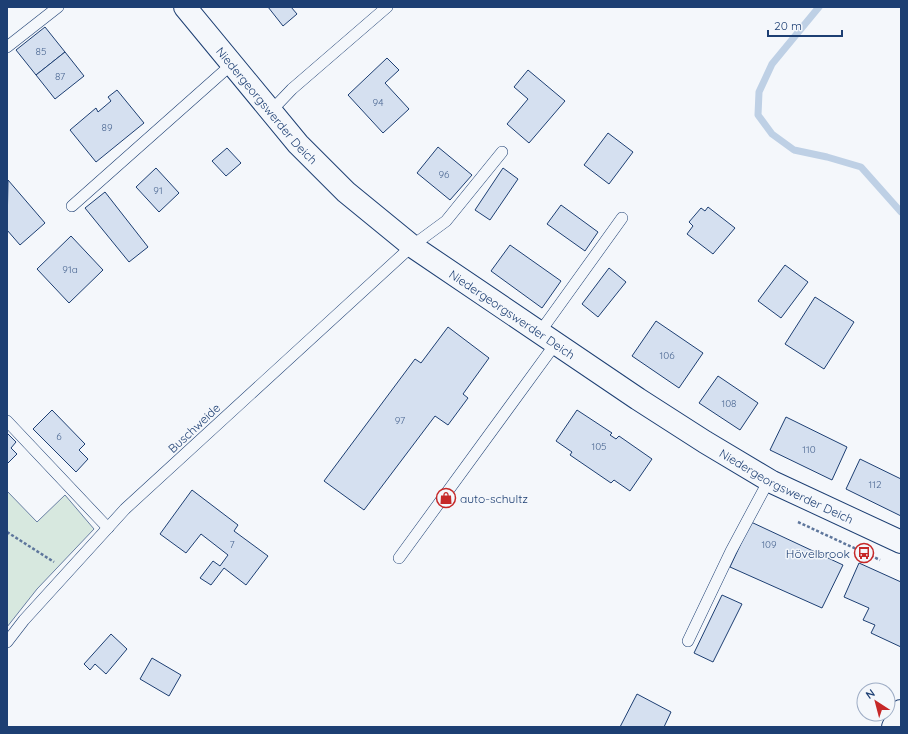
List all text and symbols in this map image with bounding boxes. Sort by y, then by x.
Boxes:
scale bar [768,12,842,38]
text: 20 m [774,18,802,33]
street label: Niedergeorgswerder Deich [213,44,321,167]
house number: 85 [36,45,46,58]
house number: 87 [55,70,65,83]
house number: 94 [373,96,383,109]
house number: 89 [102,121,113,134]
house number: 96 [439,168,450,181]
house number: 91 [153,184,163,197]
house number: 91a [62,263,78,276]
street label: Niedergeorgswerder Deich [447,266,578,362]
house number: 106 [659,349,675,362]
house number: 108 [721,397,737,410]
street label: Buschweide [165,400,223,456]
house number: 97 [395,414,405,427]
house number: 6 [56,430,62,443]
house number: 105 [591,440,607,453]
house number: 110 [802,443,816,456]
street label: Niedergeorgswerder Deich [717,445,856,526]
house number: 112 [869,478,882,491]
shop icon: auto-schultz [435,487,457,509]
place label: auto-schultz [460,491,528,506]
house number: 7 [229,538,235,551]
house number: 109 [761,538,777,551]
bus stop icon: Hövelbrook [853,542,875,564]
place label: Hövelbrook [786,546,850,561]
north arrow [856,682,896,722]
text: N [863,686,878,702]

